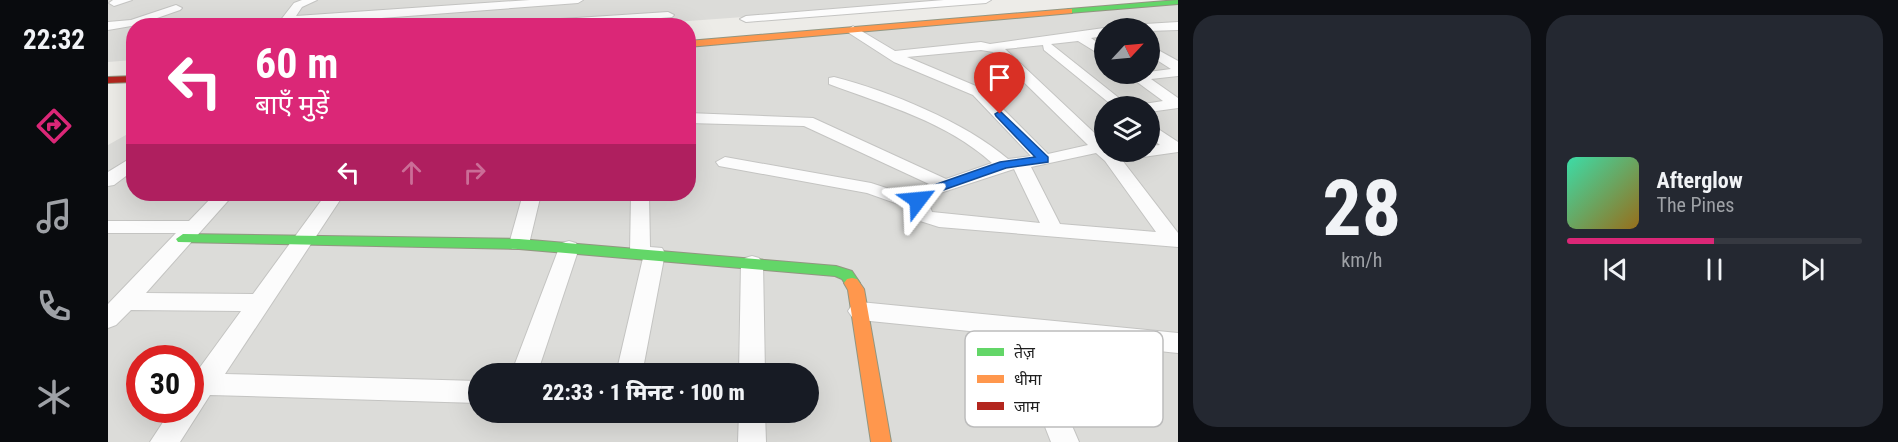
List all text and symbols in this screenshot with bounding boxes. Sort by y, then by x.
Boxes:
north arrow [1094,18,1160,84]
map controls [1094,18,1160,162]
text: 22:32 [23,24,85,56]
text: 60 m [255,39,338,88]
icon: left [156,42,234,120]
pin [974,52,1025,114]
icon: arrive [983,61,1016,94]
text: बाएँ मुड़ें [255,89,329,121]
button: layers [1094,96,1160,162]
icon: directions [33,105,75,147]
icon: left [332,156,365,189]
icon: ahead [395,156,428,189]
icon: right [458,156,491,189]
text: 28 [1322,163,1401,254]
position arrow [886,168,950,232]
text: Afterglow [1657,168,1743,193]
text: The Pines [1657,193,1734,217]
icon: music [33,195,75,237]
text: km/h [1341,248,1382,272]
icon: previous [1599,253,1632,286]
icon: pause [1698,253,1731,286]
icon: next [1796,253,1829,286]
icon: phone [33,285,75,327]
legend [965,331,1163,427]
text: तेज़ [1014,343,1036,362]
speed limit sign: 30 [126,345,204,423]
text: धीमा [1014,370,1043,389]
icon: climate [33,376,75,418]
text: 22:33 · 1 मिनट · 100 m [542,380,745,405]
text: जाम [1014,397,1040,416]

